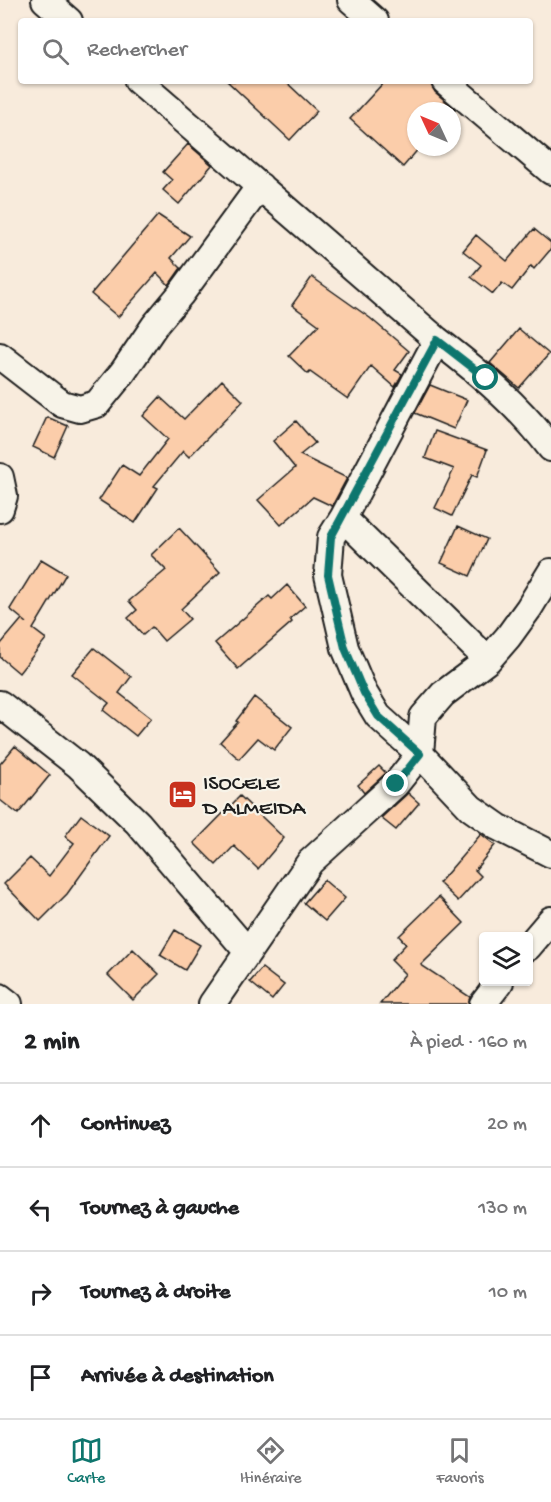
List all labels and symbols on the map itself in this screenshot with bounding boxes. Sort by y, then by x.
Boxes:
north arrow [407,102,461,156]
route start [472,364,498,390]
route end [382,770,408,796]
place label: ISOCELE D ALMEIDA [201,772,306,823]
hotel icon: ISOCELE D ALMEIDA [166,778,198,810]

